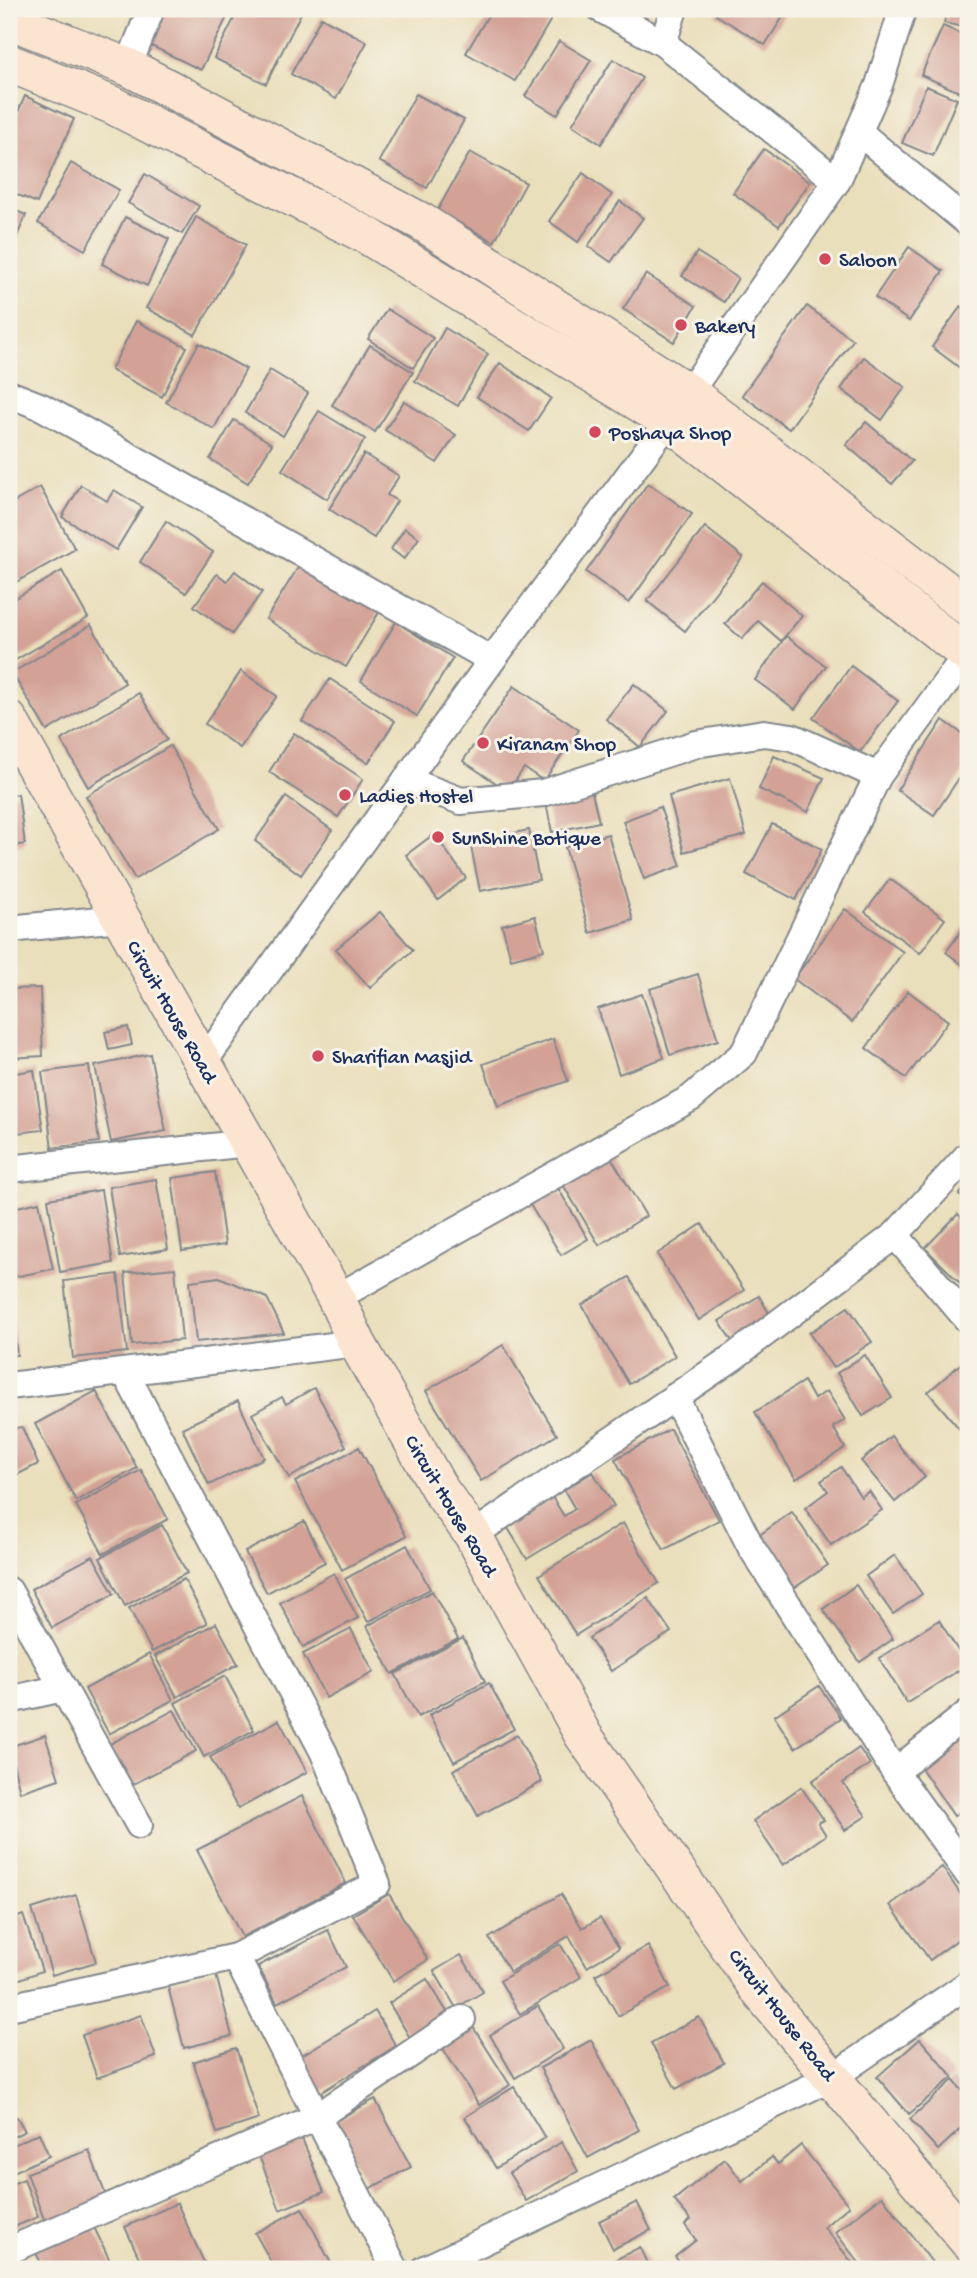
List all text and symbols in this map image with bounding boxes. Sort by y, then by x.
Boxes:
place label: Saloon [839,250,897,275]
marker: Saloon [817,251,833,267]
place label: Bakery [694,316,755,341]
marker: Bakery [673,317,689,333]
place label: Poshaya Shop [608,423,732,448]
marker: Poshaya Shop [587,424,603,440]
place label: Kiranam Shop [497,734,617,759]
marker: Kiranam Shop [475,735,491,751]
place label: Ladies Hostel [359,786,473,811]
marker: Ladies Hostel [337,787,353,803]
place label: SunShine Botique [452,828,602,853]
marker: SunShine Botique [430,829,446,845]
street label: Circuit House Road [119,937,222,1090]
place label: Sharifian Masjid [332,1047,473,1072]
marker: Sharifian Masjid [310,1048,326,1064]
street label: Circuit House Road [397,1432,502,1584]
street label: Circuit House Road [721,1945,841,2088]

